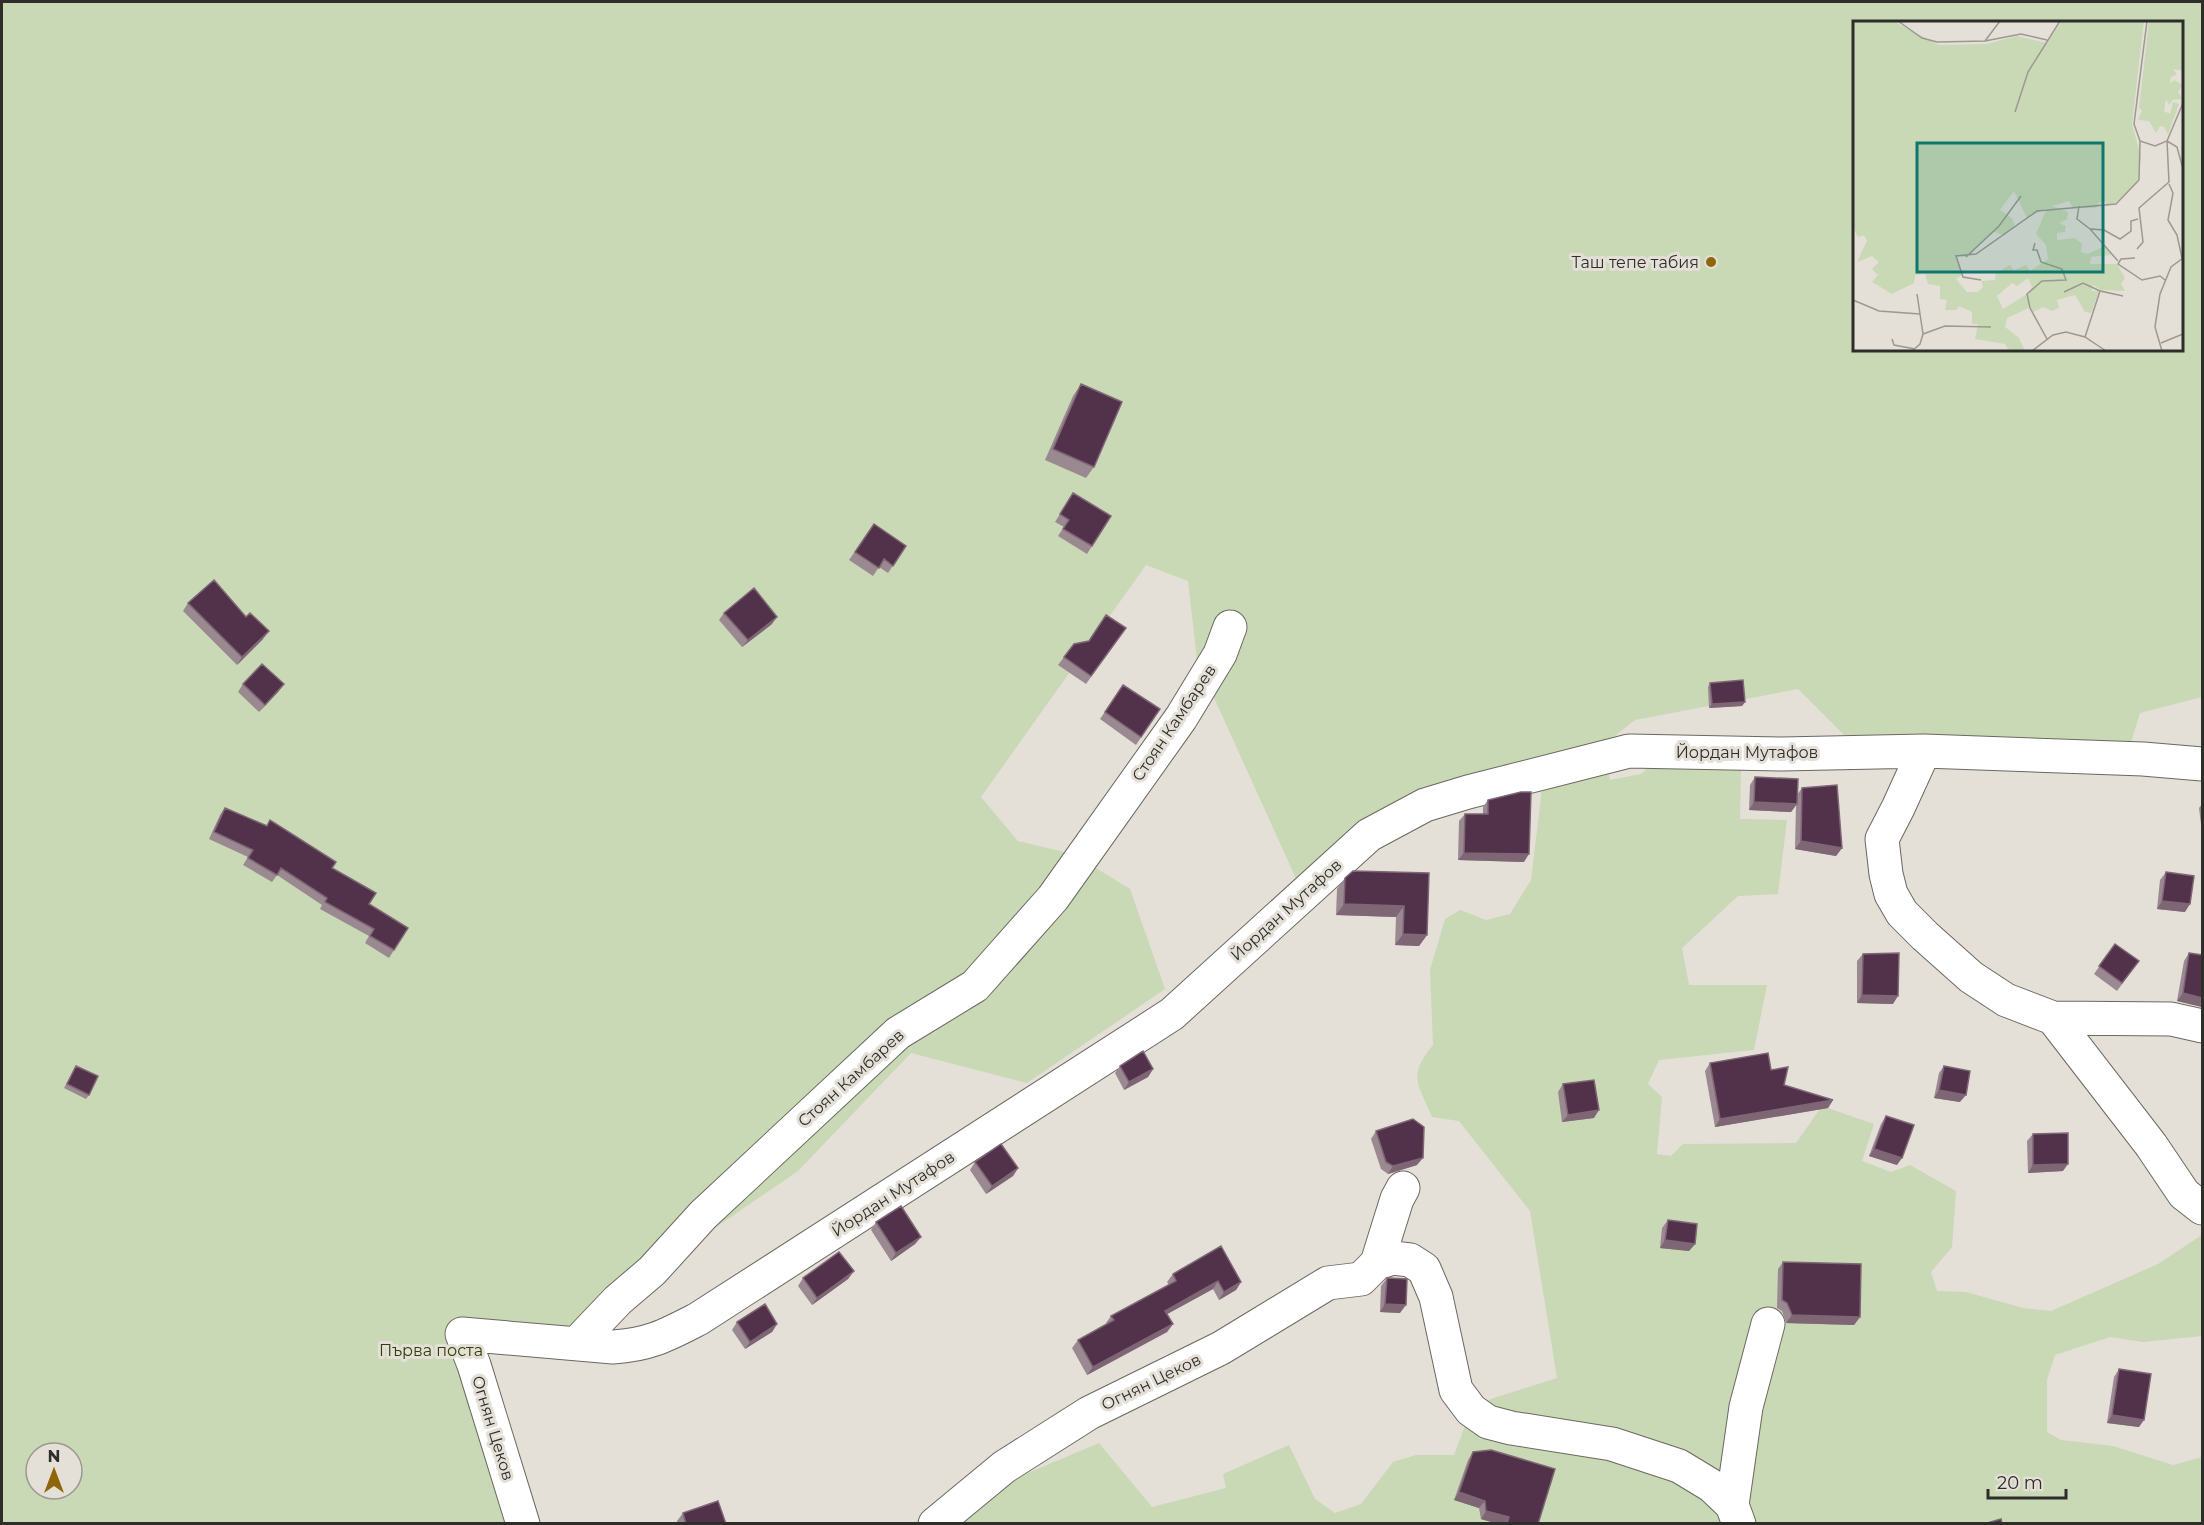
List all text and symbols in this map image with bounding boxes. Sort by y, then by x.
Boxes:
inset map [1853,21,2183,351]
place label: Таш тепе табия [1572,253,1699,272]
marker: Таш тепе табия [1704,255,1718,269]
street label: Стоян Камбарев [1128,661,1220,785]
street label: Йордан Мутафов [1676,743,1818,762]
street label: Йордан Мутафов [1227,855,1345,965]
street label: Стоян Камбарев [794,1025,908,1131]
street label: Йордан Мутафов [828,1147,958,1241]
park label: Първа поста [379,1341,483,1360]
street label: Огнян Цеков [1098,1350,1204,1414]
street label: Огнян Цеков [468,1373,518,1483]
north arrow [24,1441,84,1501]
text: N [48,1447,60,1466]
scale bar [1988,1462,2066,1500]
text: 20 m [1997,1472,2043,1494]

